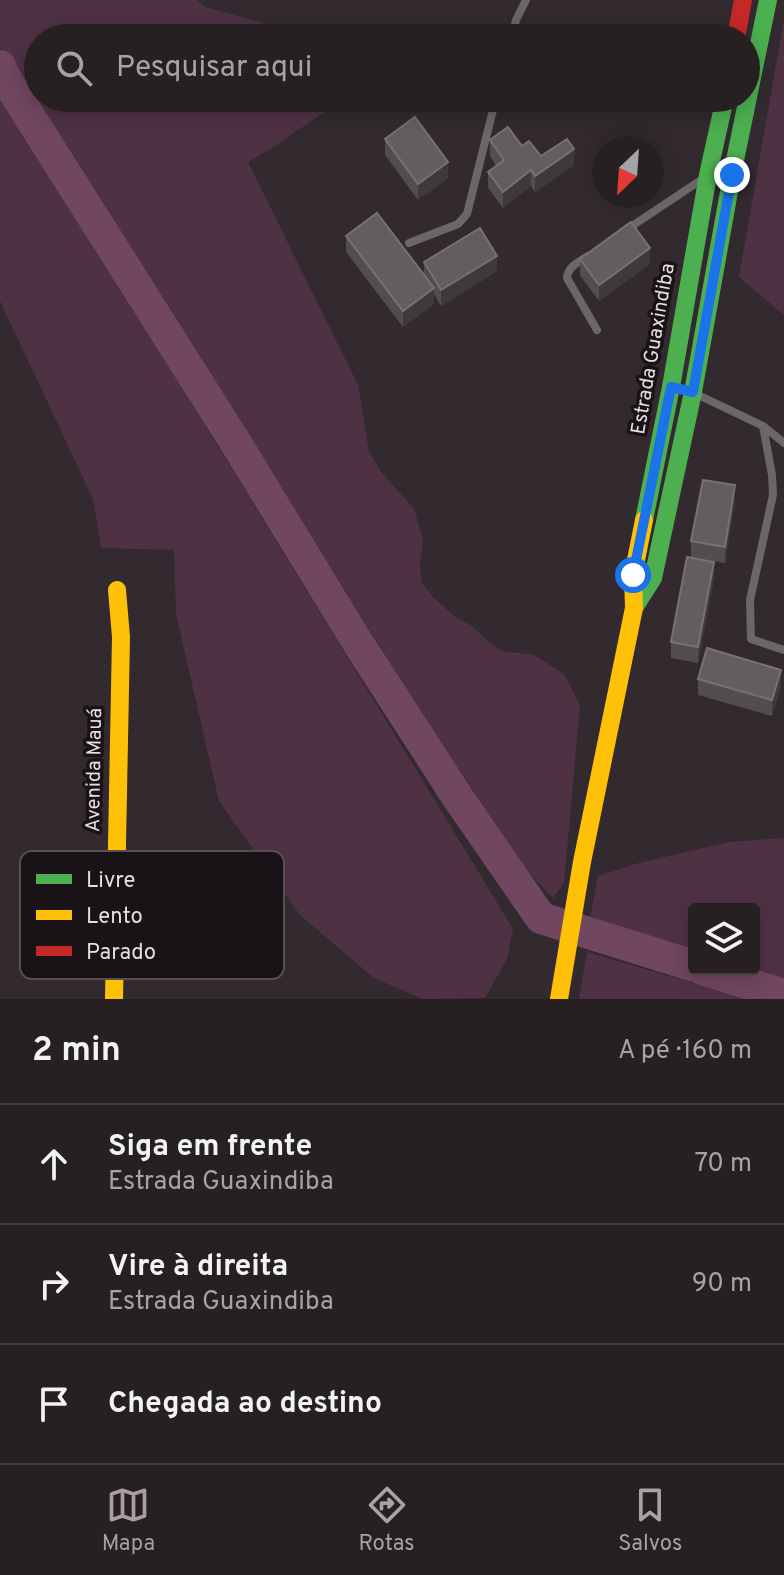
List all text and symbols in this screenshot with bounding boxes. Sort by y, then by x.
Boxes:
search box [24,24,760,112]
icon: search [52,46,96,90]
text: Pesquisar aqui [116,50,312,87]
north arrow [592,136,664,208]
route end [714,157,750,193]
street label: Estrada Guaxindiba [626,261,682,437]
route start [615,557,651,593]
street label: Avenida Mauá [81,708,109,832]
legend [20,851,284,979]
text: Livre [86,868,135,895]
map controls [688,903,760,975]
button: layers [688,903,760,975]
text: Lento [86,904,143,931]
text: Parado [86,940,156,967]
text: 2 min [32,1030,121,1073]
text: A pé · 160 m [618,1035,752,1068]
text: Siga em frente [108,1129,312,1166]
icon: ahead [32,1142,76,1186]
text: 70 m [694,1148,752,1181]
text: Estrada Guaxindiba [108,1166,334,1199]
text: Vire à direita [108,1249,288,1286]
icon: right [32,1262,76,1306]
text: 90 m [692,1268,752,1301]
text: Estrada Guaxindiba [108,1286,334,1319]
icon: arrive [32,1382,76,1426]
text: Chegada ao destino [108,1386,382,1423]
tab: Mapa [102,1483,155,1558]
tab: Rotas [359,1483,415,1558]
tab: Salvos [618,1483,682,1558]

